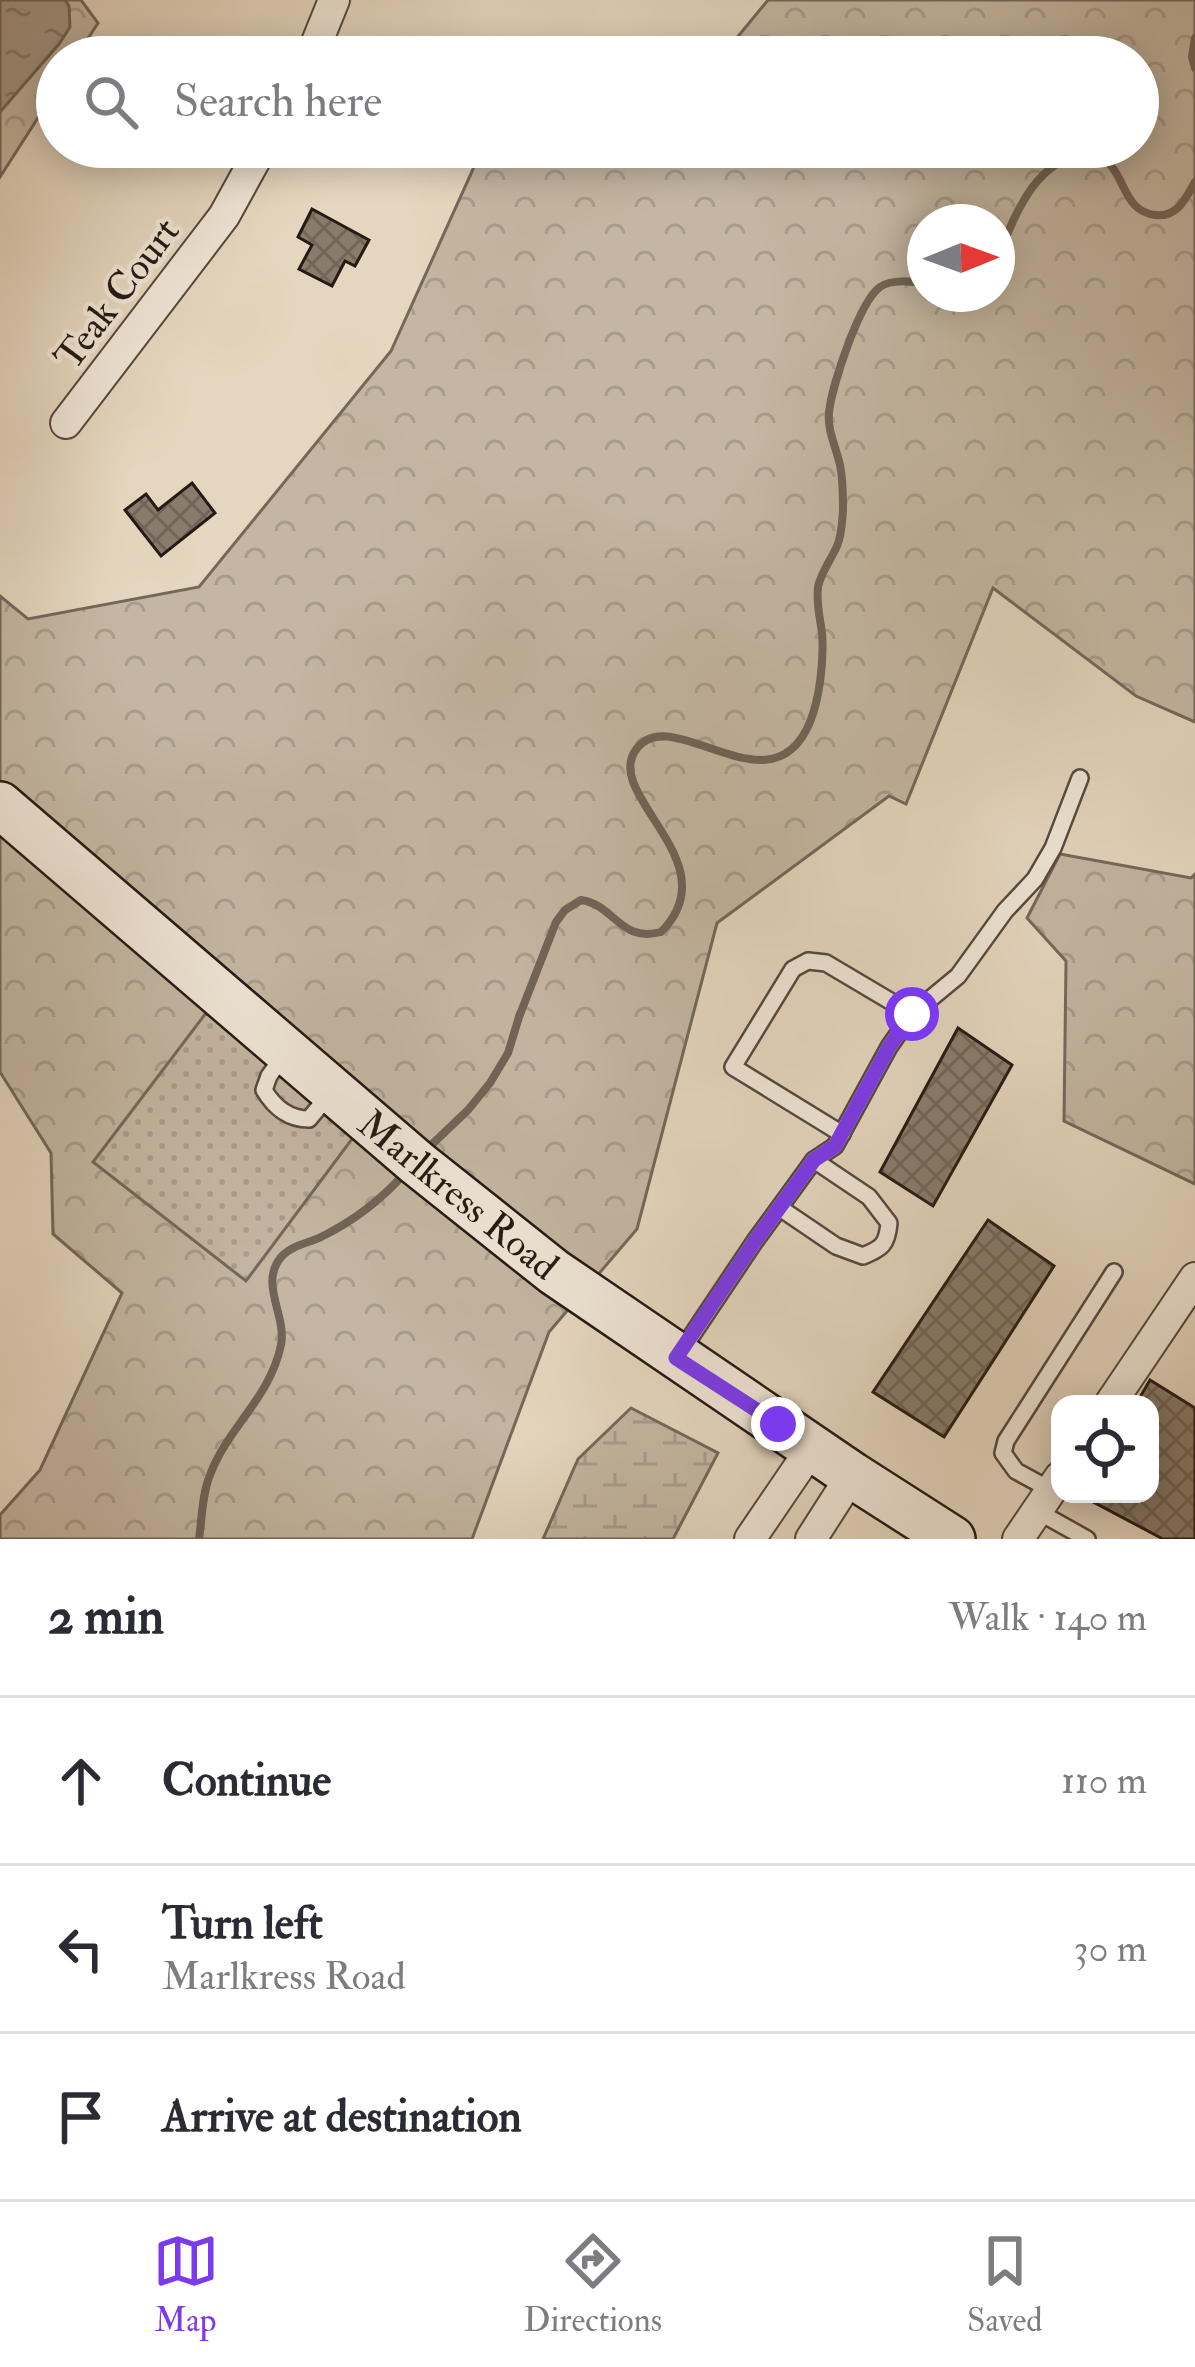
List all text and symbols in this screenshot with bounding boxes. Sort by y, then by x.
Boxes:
search box [36,36,1159,168]
icon: search [78,69,144,135]
text: Search here [174,74,382,130]
north arrow [907,204,1015,312]
street label: Teak Court [44,208,190,380]
route start [885,987,939,1041]
street label: Marlkress Road [348,1099,568,1291]
map controls [1051,1395,1159,1503]
button: locate [1051,1395,1159,1503]
route end [751,1397,805,1451]
text: 2 min [48,1585,164,1649]
text: Walk · 140 m [949,1593,1147,1642]
icon: ahead [48,1748,114,1814]
text: Continue [162,1753,331,1809]
text: 110 m [1061,1756,1147,1805]
text: Turn left [162,1896,323,1952]
icon: left [48,1916,114,1982]
text: 30 m [1074,1924,1147,1973]
text: Marlkress Road [162,1952,406,2001]
icon: arrive [48,2084,114,2150]
text: Arrive at destination [162,2089,522,2145]
tab: Map [153,2228,219,2341]
tab: Directions [524,2228,662,2341]
tab: Saved [967,2228,1042,2341]

